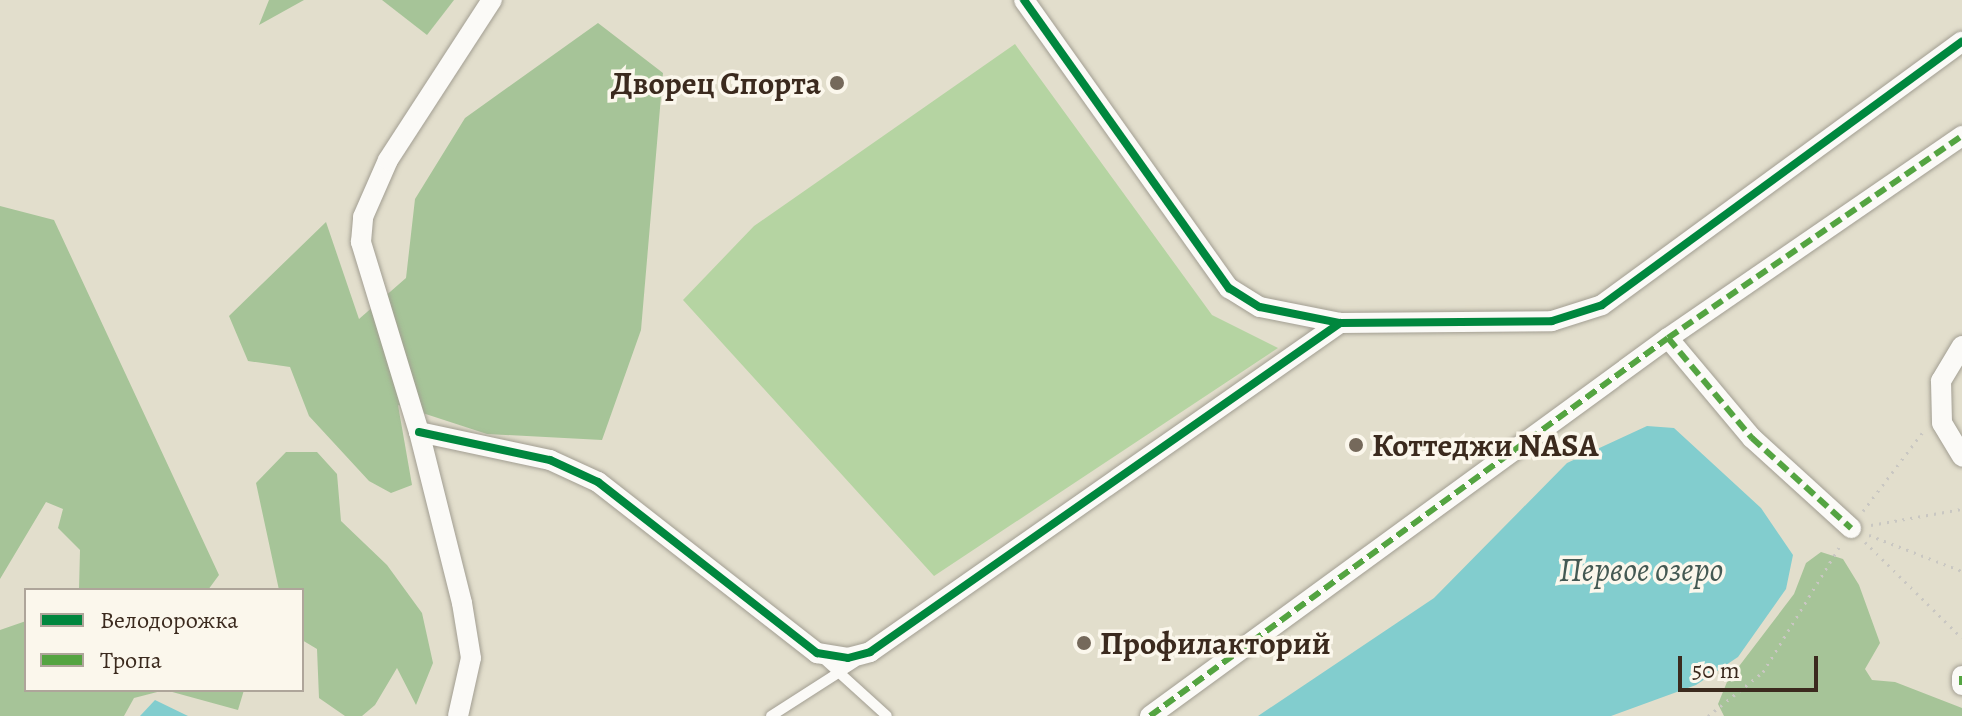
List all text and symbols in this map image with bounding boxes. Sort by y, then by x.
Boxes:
place label: Дворец Спорта [611,64,821,102]
marker: Дворец Спорта [828,74,846,92]
place label: Коттеджи NASA [1372,426,1598,464]
marker: Коттеджи NASA [1347,436,1365,454]
water label: Первое озеро [1559,550,1723,590]
legend [24,588,304,692]
text: Велодорожка [100,604,238,636]
place label: Профилакторий [1100,624,1331,662]
marker: Профилакторий [1075,634,1093,652]
scale bar [1682,640,1822,690]
text: Тропа [100,644,162,676]
text: 50 m [1692,654,1740,686]

